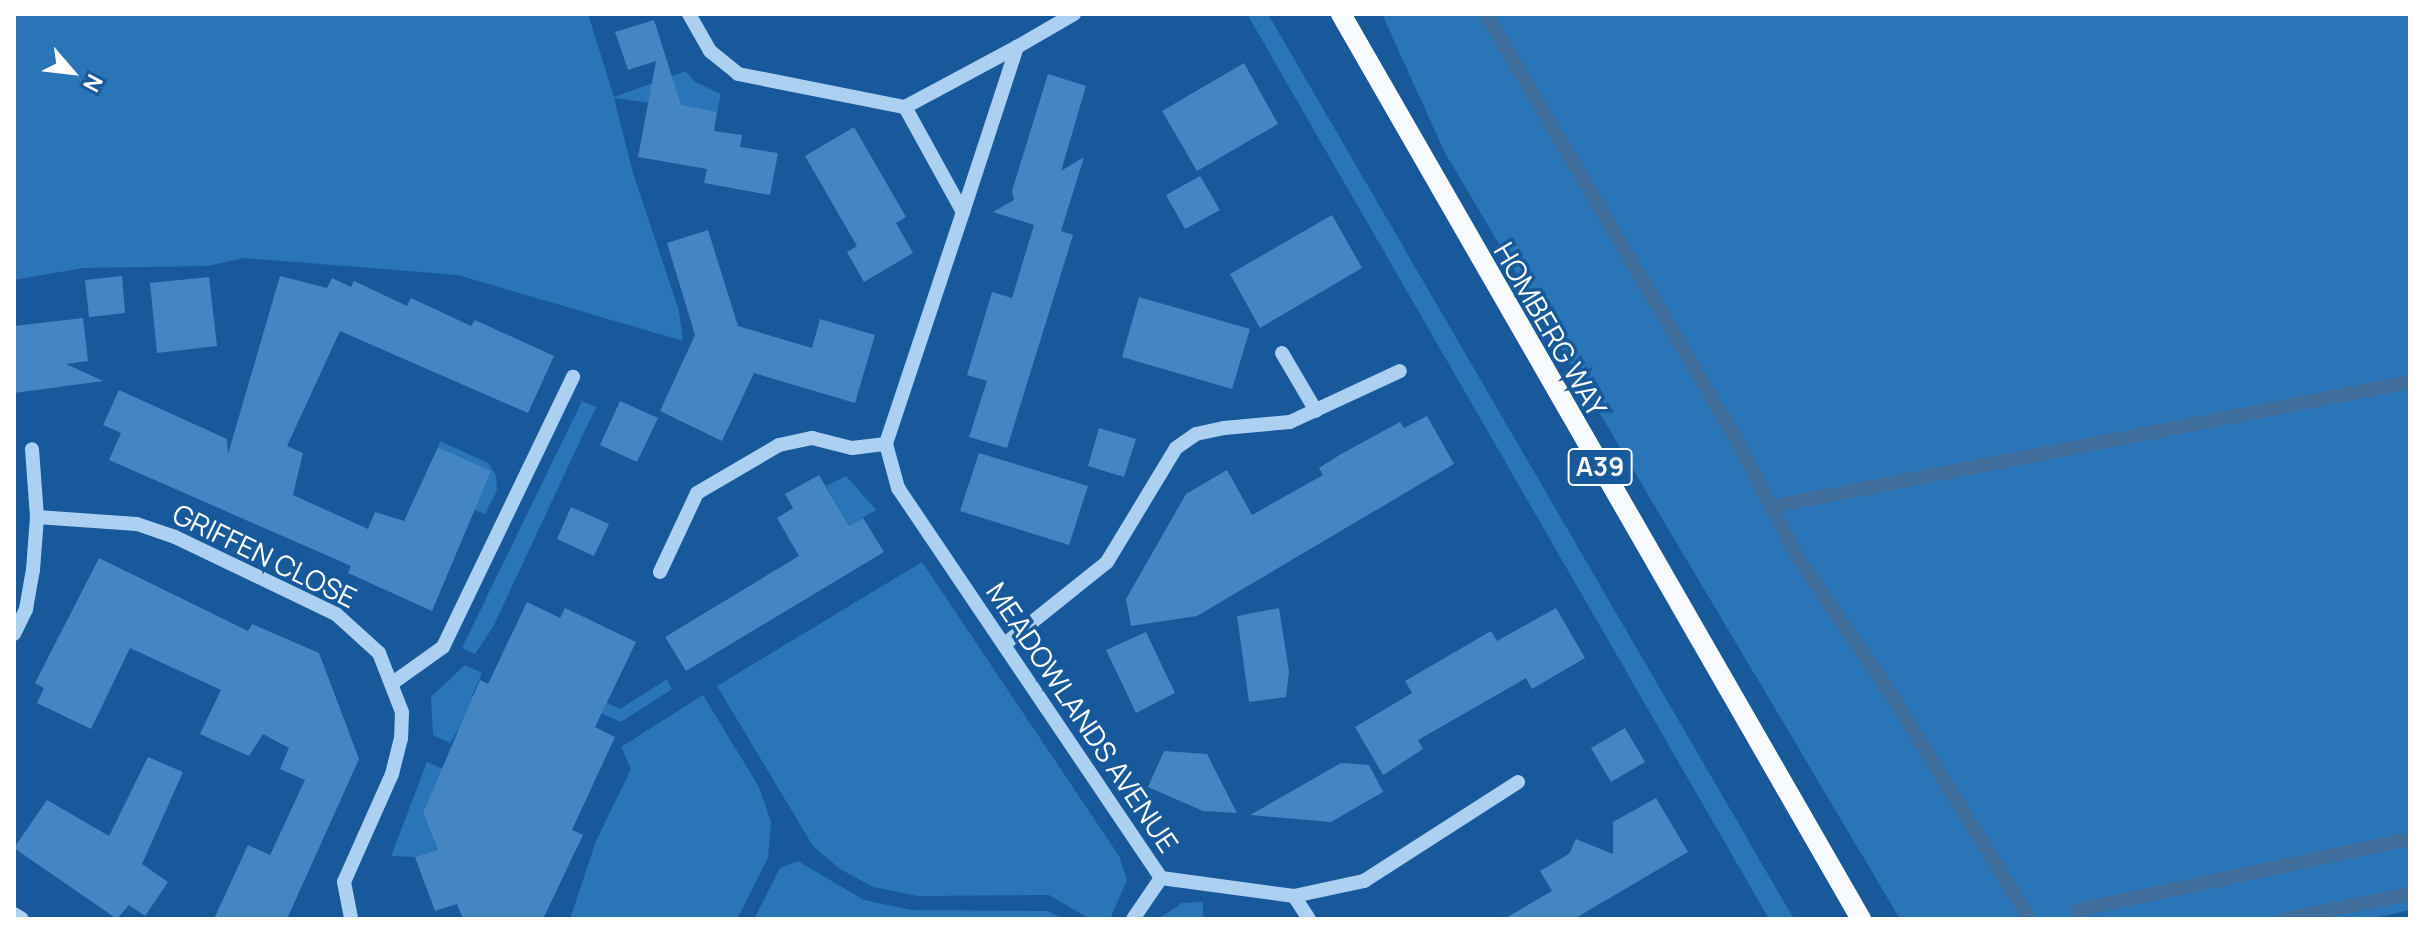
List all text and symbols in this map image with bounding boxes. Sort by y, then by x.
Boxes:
north arrow [32,32,112,112]
text: N [76,69,110,97]
street label: HOMBERG WAY [1488,236,1614,422]
road number: A39 [1566,445,1634,489]
street label: GRIFFEN CLOSE [168,496,362,614]
street label: MEADOWLANDS AVENUE [980,576,1186,858]

